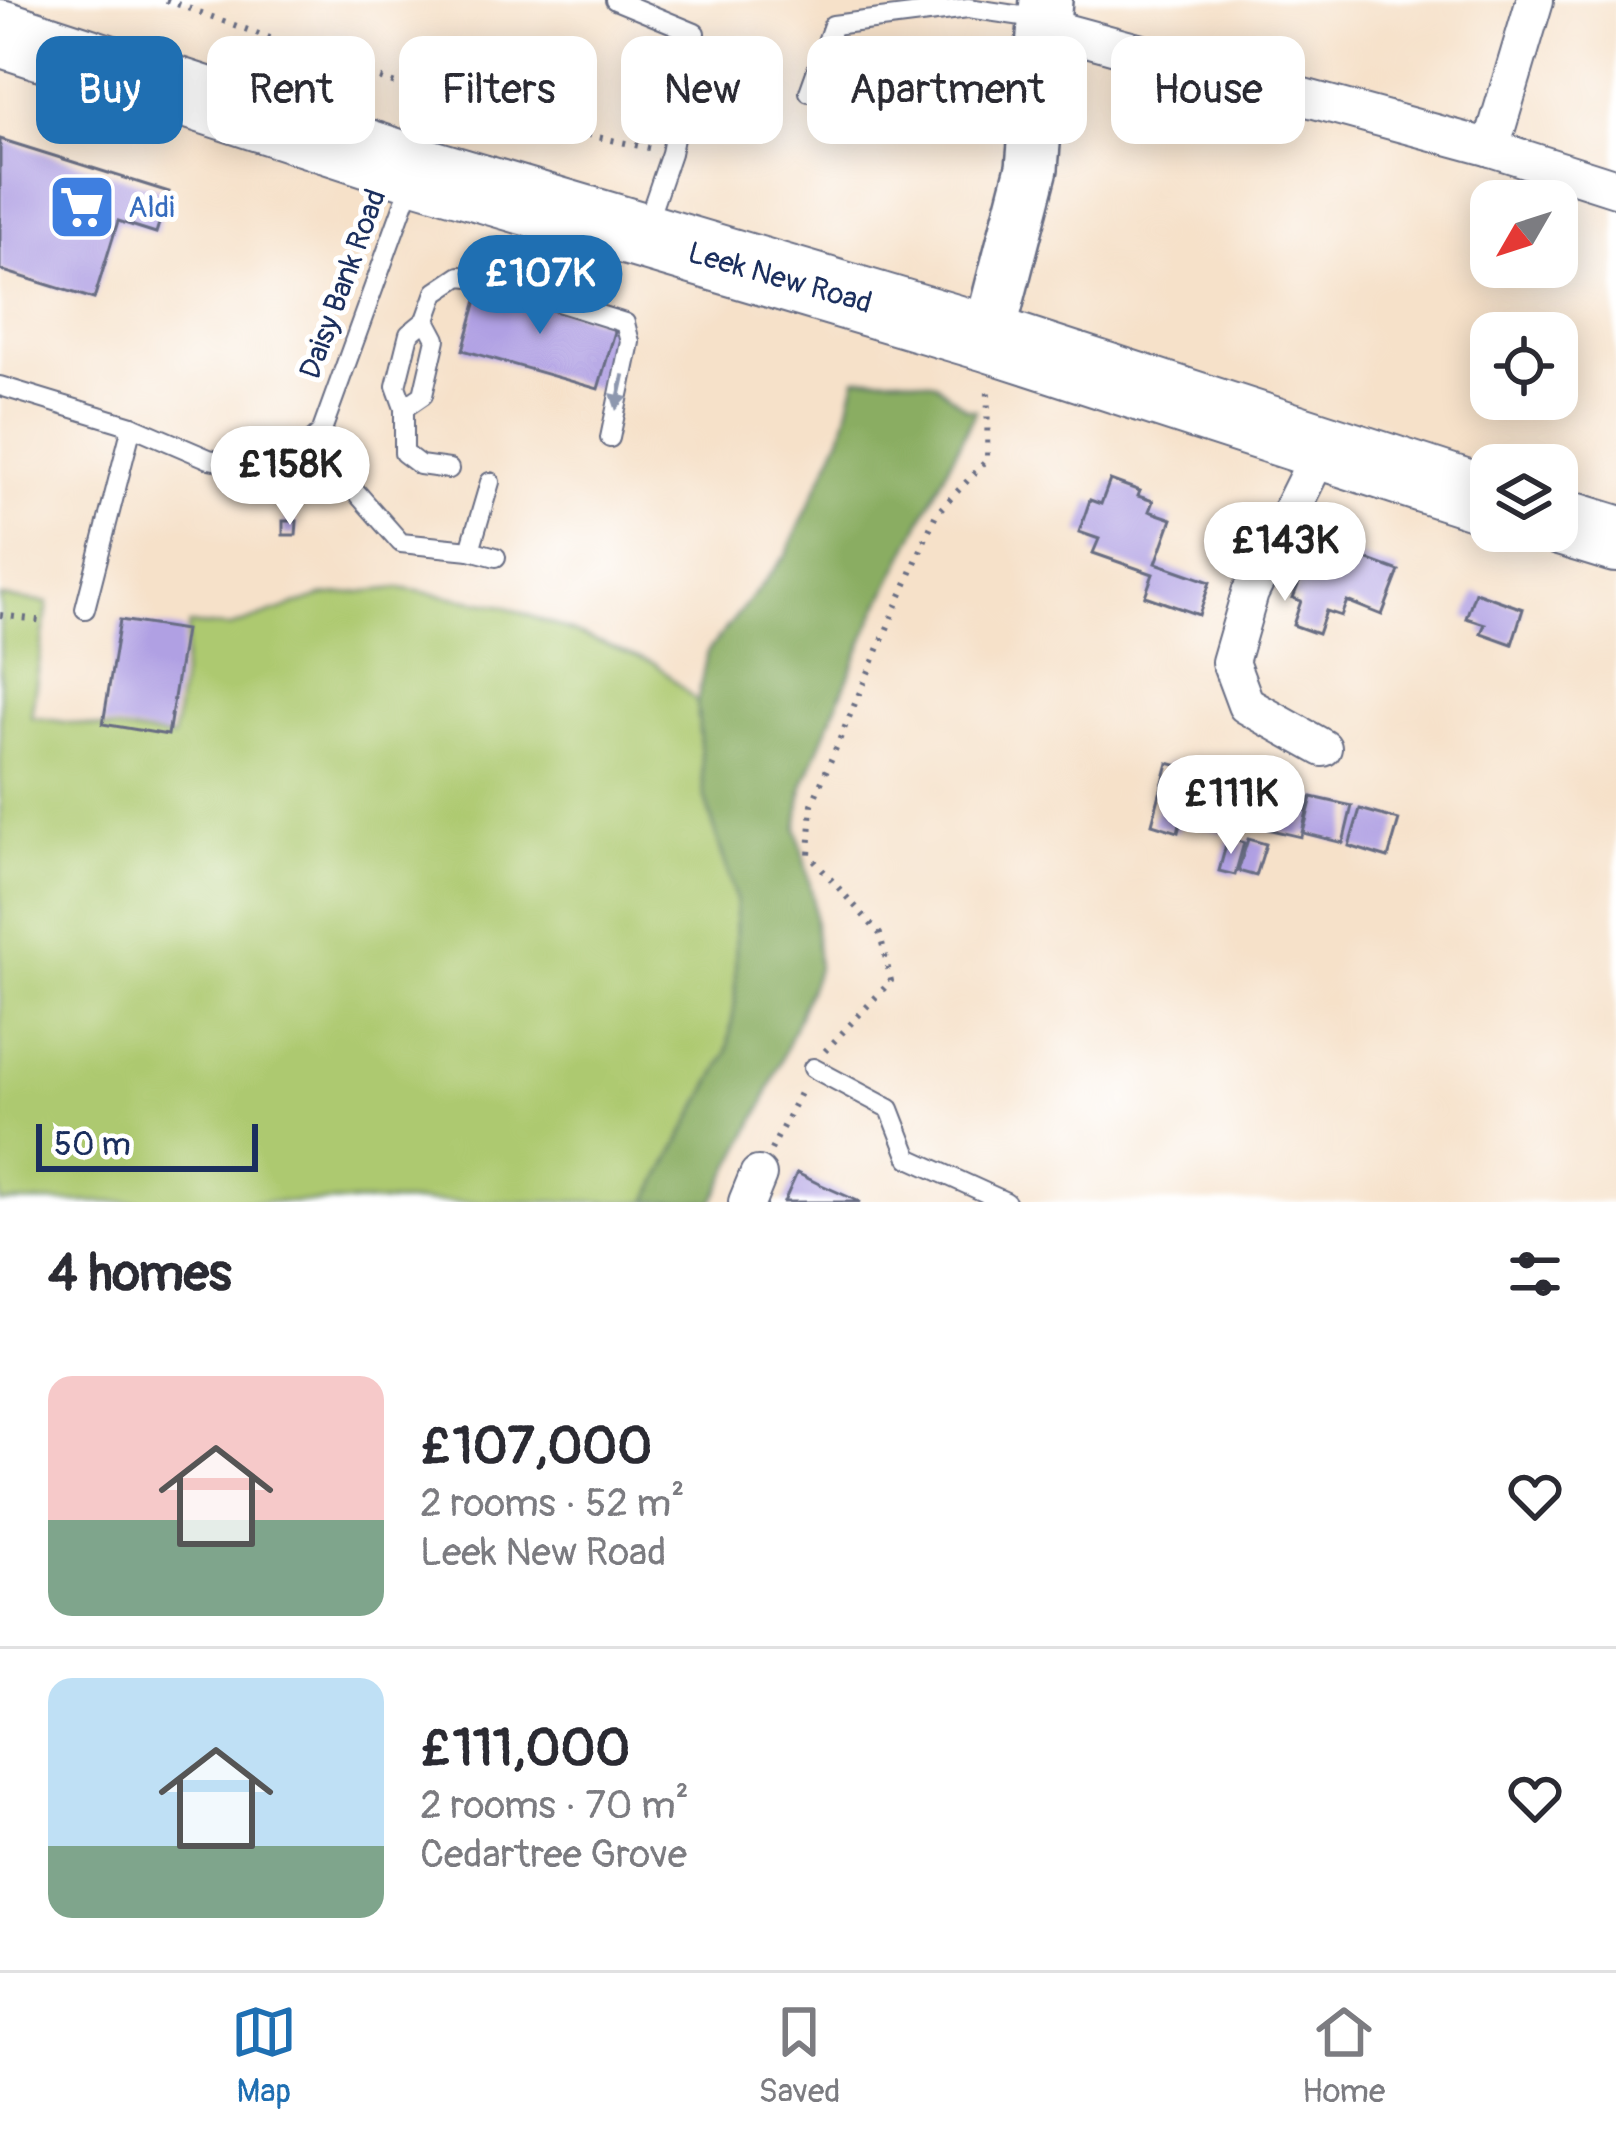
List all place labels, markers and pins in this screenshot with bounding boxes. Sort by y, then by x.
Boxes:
supermarket icon: Aldi [47,172,117,242]
place label: Aldi [128,189,175,226]
pin: £107K [456,235,624,337]
pin: £158K [206,426,374,528]
pin: £143K [1201,502,1369,604]
pin: £111K [1147,755,1315,857]

